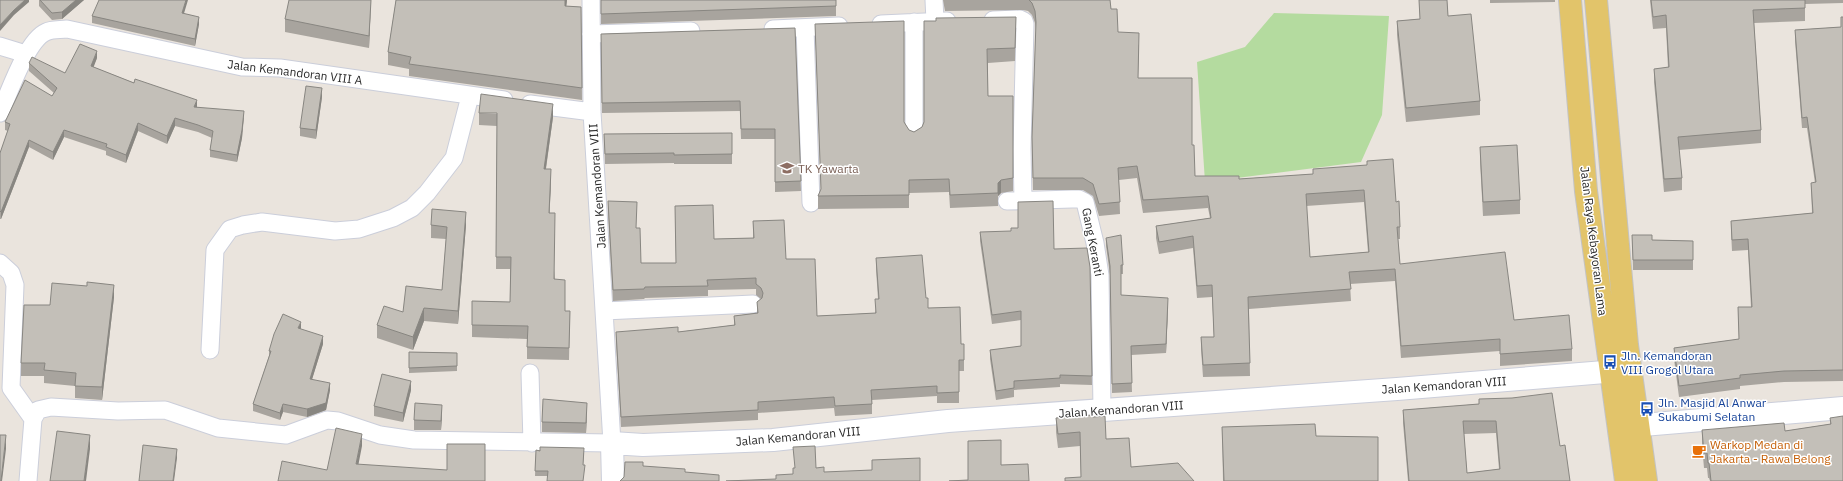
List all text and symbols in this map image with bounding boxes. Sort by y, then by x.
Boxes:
street label: Jalan Kemandoran VIII A [227,56,364,88]
street label: Jalan Kemandoran VIII [585,123,609,249]
school or university icon: TK Yawarta [779,160,795,176]
place label: TK Yawarta [798,161,859,176]
street label: Jalan Raya Kebayoran Lama [1577,165,1611,317]
street label: Gang Keranti [1079,206,1107,278]
place label: Jln. Kemandoran VIII Grogol Utara [1621,348,1714,377]
bus stop icon: Jln. Kemandoran VIII Grogol Utara [1602,354,1618,370]
street label: Jalan Kemandoran VIII [1381,373,1507,397]
place label: Jln. Masjid Al Anwar Sukabumi Selatan [1658,395,1767,424]
street label: Jalan Kemandoran VIII [1058,397,1184,421]
bus stop icon: Jln. Masjid Al Anwar Sukabumi Selatan [1639,401,1655,417]
street label: Jalan Kemandoran VIII [735,423,861,449]
place label: Warkop Medan di Jakarta - Rawa Belong [1710,437,1831,466]
cafe icon: Warkop Medan di Jakarta - Rawa Belong [1691,443,1707,459]

